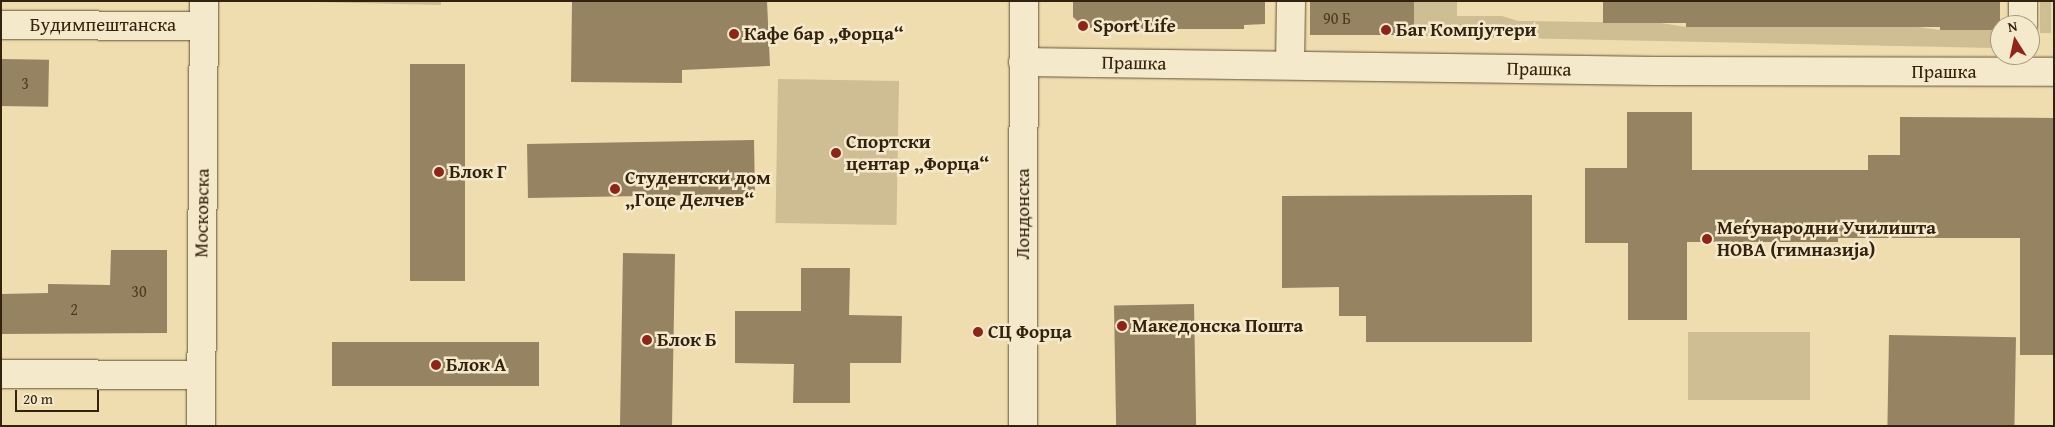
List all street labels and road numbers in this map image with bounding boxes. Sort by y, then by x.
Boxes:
street label: Будимпештанска [30,14,176,36]
street label: Прашка [1101,51,1167,75]
street label: Прашка [1506,57,1572,81]
street label: Прашка [1912,61,1976,83]
street label: Московска [190,168,214,258]
street label: Лондонска [1012,168,1034,260]

